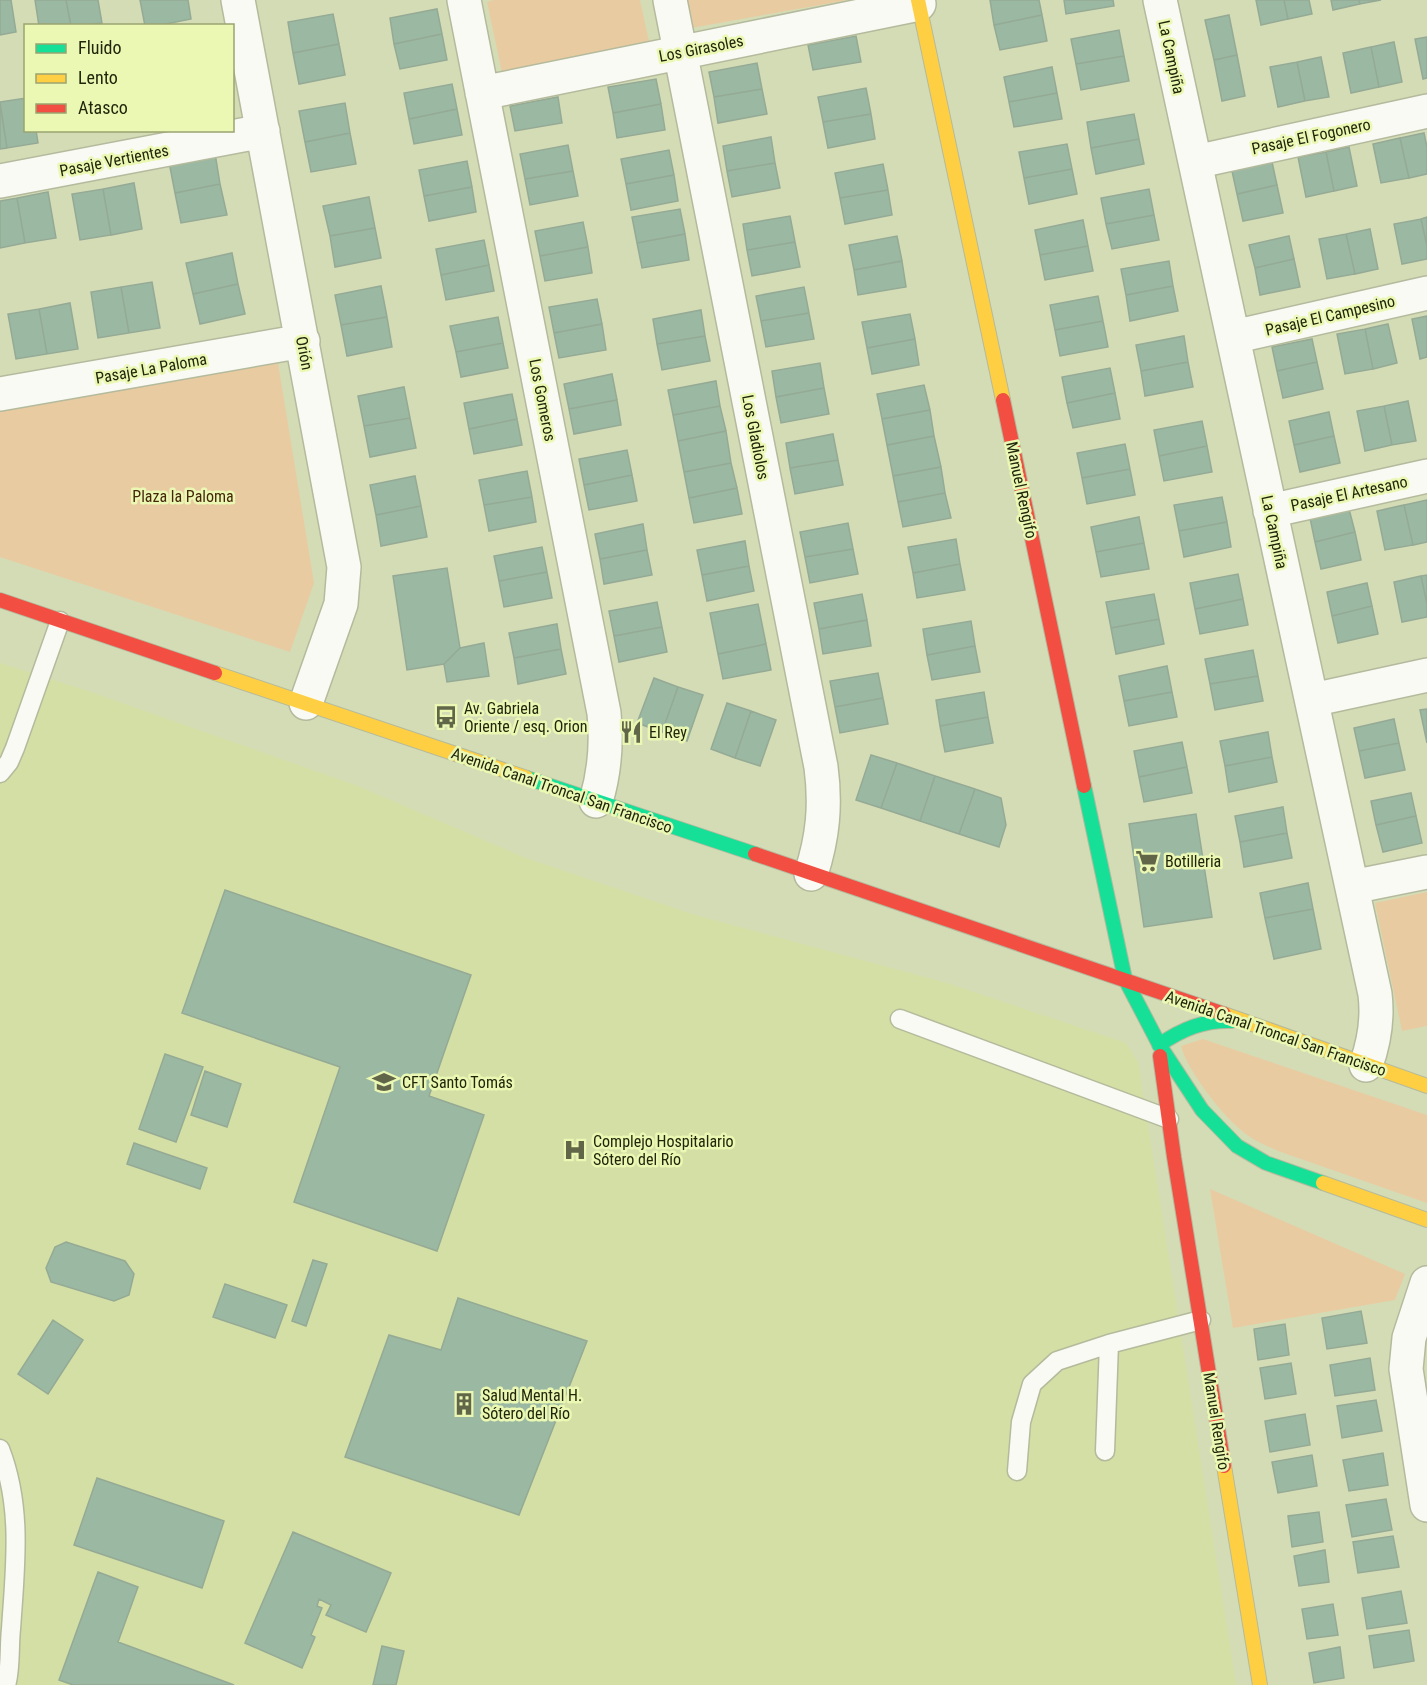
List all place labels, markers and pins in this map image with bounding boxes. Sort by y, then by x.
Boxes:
place label: Av. Gabriela Oriente / esq. Orion [464,699,588,736]
bus stop icon: Av. Gabriela Oriente / esq. Orion [433,704,459,730]
restaurant icon: El Rey [618,719,644,745]
place label: El Rey [649,723,687,742]
supermarket icon: Botilleria [1134,848,1160,874]
place label: Botilleria [1165,852,1221,871]
school or university icon: CFT Santo Tomás [371,1069,397,1095]
place label: CFT Santo Tomás [402,1073,513,1092]
place label: Complejo Hospitalario Sótero del Río [593,1132,734,1169]
hospital icon: Complejo Hospitalario Sótero del Río [562,1137,588,1163]
place label: Salud Mental H. Sótero del Río [482,1386,582,1423]
building icon: Salud Mental H. Sótero del Río [451,1391,477,1417]

